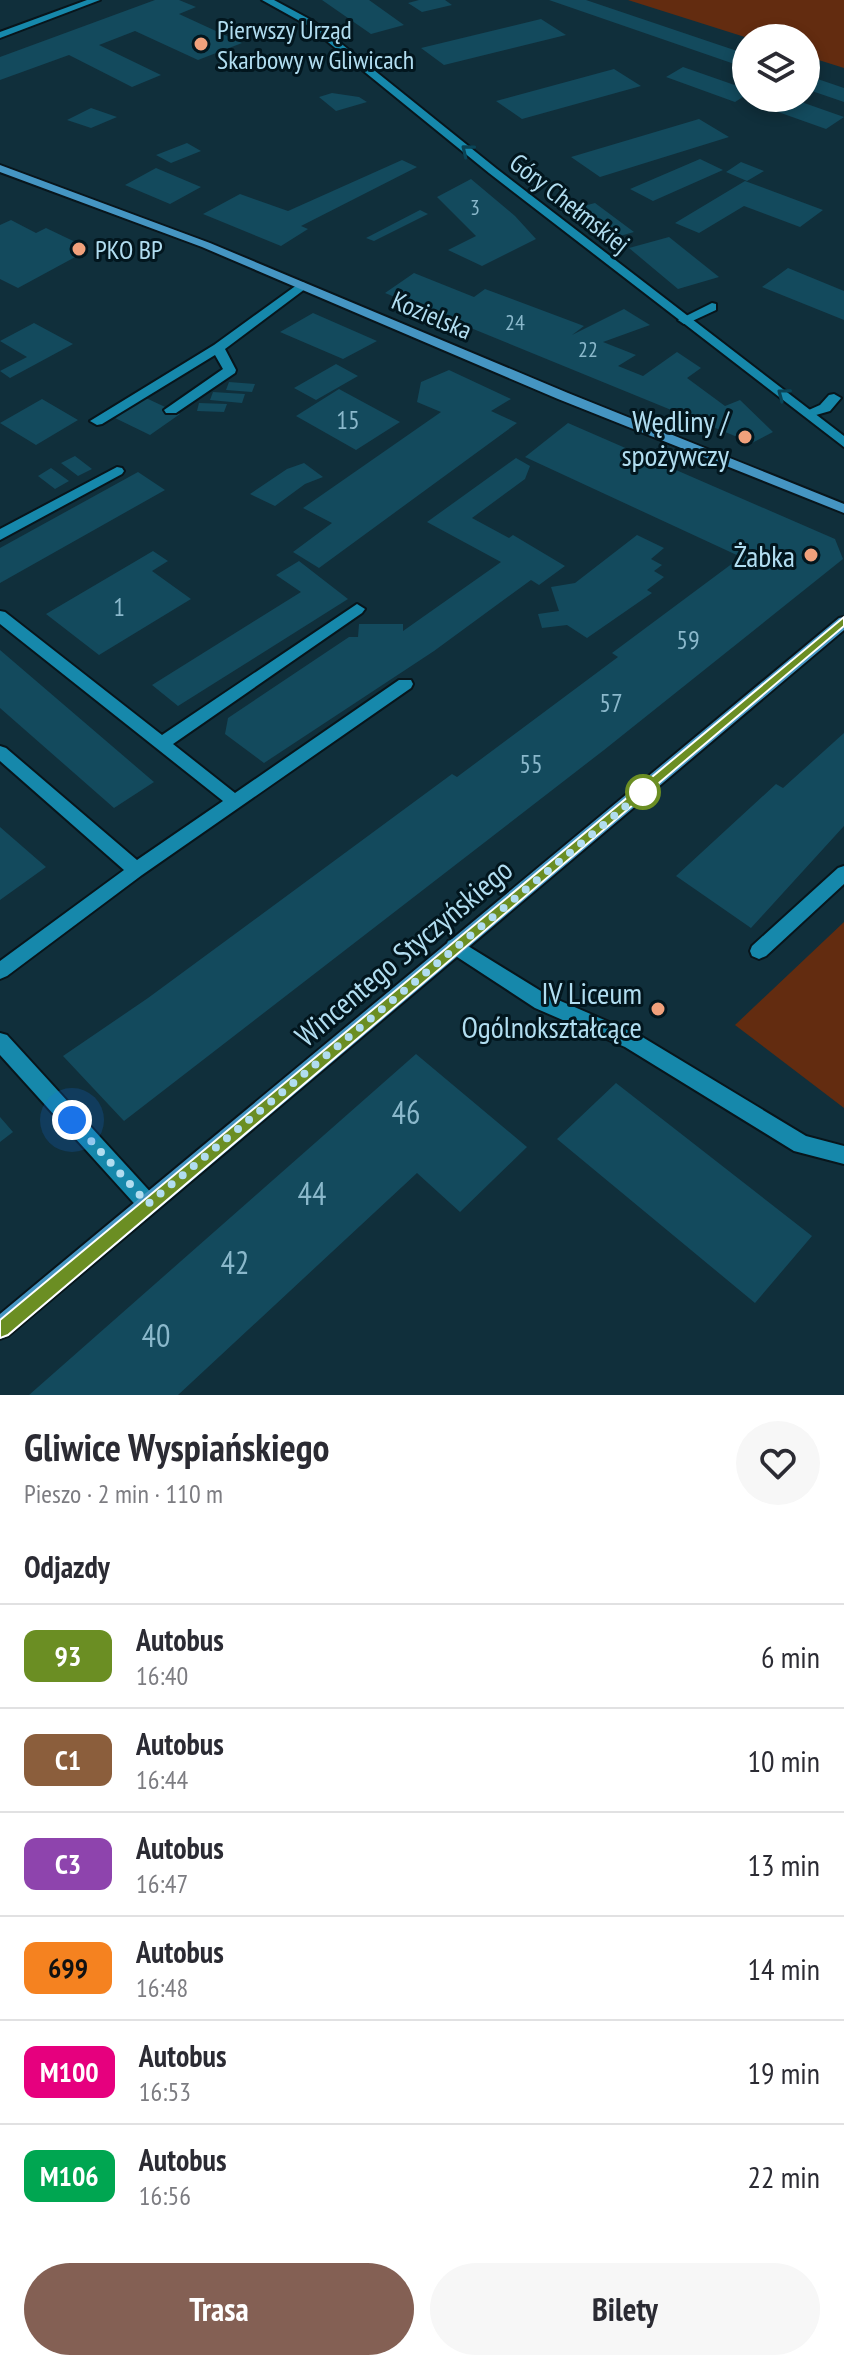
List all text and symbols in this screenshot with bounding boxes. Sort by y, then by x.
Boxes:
place label: Pierwszy Urząd Skarbowy w Gliwicach [217,13,414,76]
map controls [732,24,820,112]
button: layers [732,24,820,112]
marker: Pierwszy Urząd Skarbowy w Gliwicach [192,35,210,53]
one-way arrow [461,145,476,159]
street label: Góry Chełmskiej [503,146,637,260]
house number: 3 [470,193,480,221]
place label: PKO BP [95,233,163,266]
marker: PKO BP [70,240,88,258]
street label: Kozielska [387,283,477,347]
house number: 24 [505,308,525,336]
house number: 22 [578,335,598,363]
one-way arrow [778,390,792,404]
place label: Wędliny / spożywczy [621,401,730,474]
house number: 15 [336,403,360,436]
marker: Wędliny / spożywczy [736,428,754,446]
place label: Żabka [734,536,795,575]
marker: Żabka [802,546,820,564]
house number: 1 [113,590,125,623]
house number: 59 [676,623,700,656]
house number: 57 [599,686,623,719]
house number: 55 [519,747,543,780]
unlabelled marker [626,775,660,809]
street label: Wincentego Styczyńskiego [286,850,520,1054]
place label: IV Liceum Ogólnokształcące [461,973,642,1046]
marker: IV Liceum Ogólnokształcące [649,1000,667,1018]
house number: 46 [392,1091,420,1133]
your location [52,1100,92,1140]
house number: 44 [298,1172,326,1214]
house number: 42 [221,1241,249,1283]
house number: 40 [142,1314,170,1356]
button: heart [736,1421,820,1505]
text: Gliwice Wyspiańskiego [24,1422,329,1471]
text: Pieszo · 2 min · 110 m [24,1477,223,1510]
text: Odjazdy [24,1547,110,1586]
text: Autobus [136,1620,224,1659]
text: 93 [55,1637,81,1674]
text: 6 min [761,1637,820,1676]
text: 16:40 [136,1659,188,1692]
text: Autobus [136,1724,224,1763]
text: C1 [55,1741,81,1778]
text: 10 min [747,1741,820,1780]
text: 16:44 [136,1763,188,1796]
text: Autobus [136,1828,224,1867]
text: C3 [55,1845,81,1882]
text: 13 min [747,1845,820,1884]
text: 16:47 [136,1867,188,1900]
text: Autobus [136,1932,224,1971]
text: 699 [48,1949,88,1986]
text: 14 min [747,1949,820,1988]
text: 16:48 [136,1971,188,2004]
text: Autobus [139,2036,226,2075]
text: M100 [40,2053,99,2090]
text: 19 min [747,2053,820,2092]
text: 16:53 [139,2075,191,2108]
text: Autobus [139,2140,226,2179]
text: M106 [40,2157,99,2194]
text: 22 min [747,2157,820,2196]
text: 16:56 [139,2179,191,2212]
button: Trasa [24,2263,414,2355]
button: Bilety [430,2263,820,2355]

